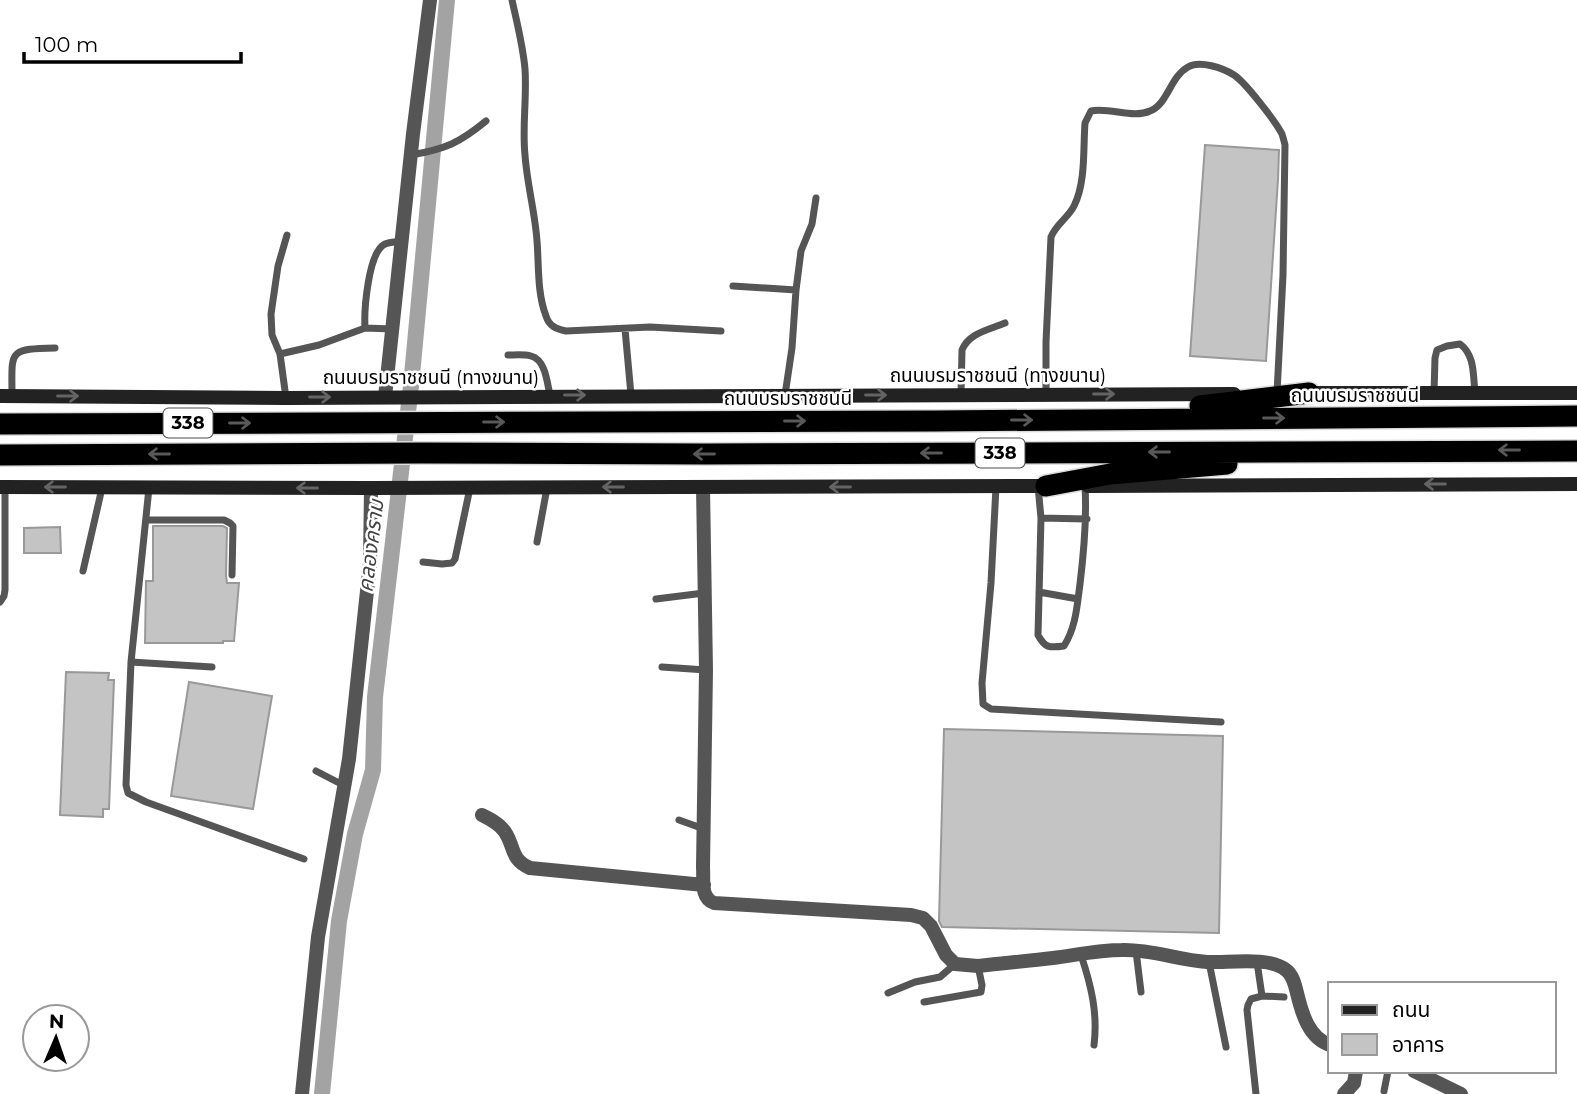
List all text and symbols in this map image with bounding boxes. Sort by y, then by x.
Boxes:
scale bar [24,21,242,65]
text: 100 m [35,32,98,57]
street label: ถนนบรมราชชนนี (ทางขนาน) [890,364,1106,387]
street label: ถนนบรมราชชนนี (ทางขนาน) [323,366,539,389]
street label: ถนนบรมราชชนนี [1291,384,1419,407]
street label: ถนนบรมราชชนนี [724,387,852,410]
one-way arrow [1092,387,1115,401]
one-way arrow [564,388,587,402]
one-way arrow [865,388,888,402]
one-way arrow [56,389,79,403]
one-way arrow [308,390,331,404]
road number: 338 [164,408,212,438]
one-way arrow [1262,411,1285,425]
one-way arrow [1010,413,1033,427]
one-way arrow [783,414,806,428]
one-way arrow [482,415,505,429]
one-way arrow [228,416,251,430]
road number: 338 [976,438,1024,467]
one-way arrow [1498,443,1521,457]
one-way arrow [1148,445,1171,459]
one-way arrow [920,446,943,460]
one-way arrow [148,447,171,461]
one-way arrow [693,447,716,461]
one-way arrow [1424,478,1447,491]
one-way arrow [44,480,67,494]
one-way arrow [602,480,625,494]
one-way arrow [829,480,852,494]
one-way arrow [296,481,319,495]
water label: คลองคราม [352,496,389,594]
legend [1328,982,1556,1073]
text: ถนน [1392,997,1430,1022]
north arrow [21,1003,91,1073]
text: N [48,1010,65,1033]
text: อาคาร [1392,1032,1444,1057]

